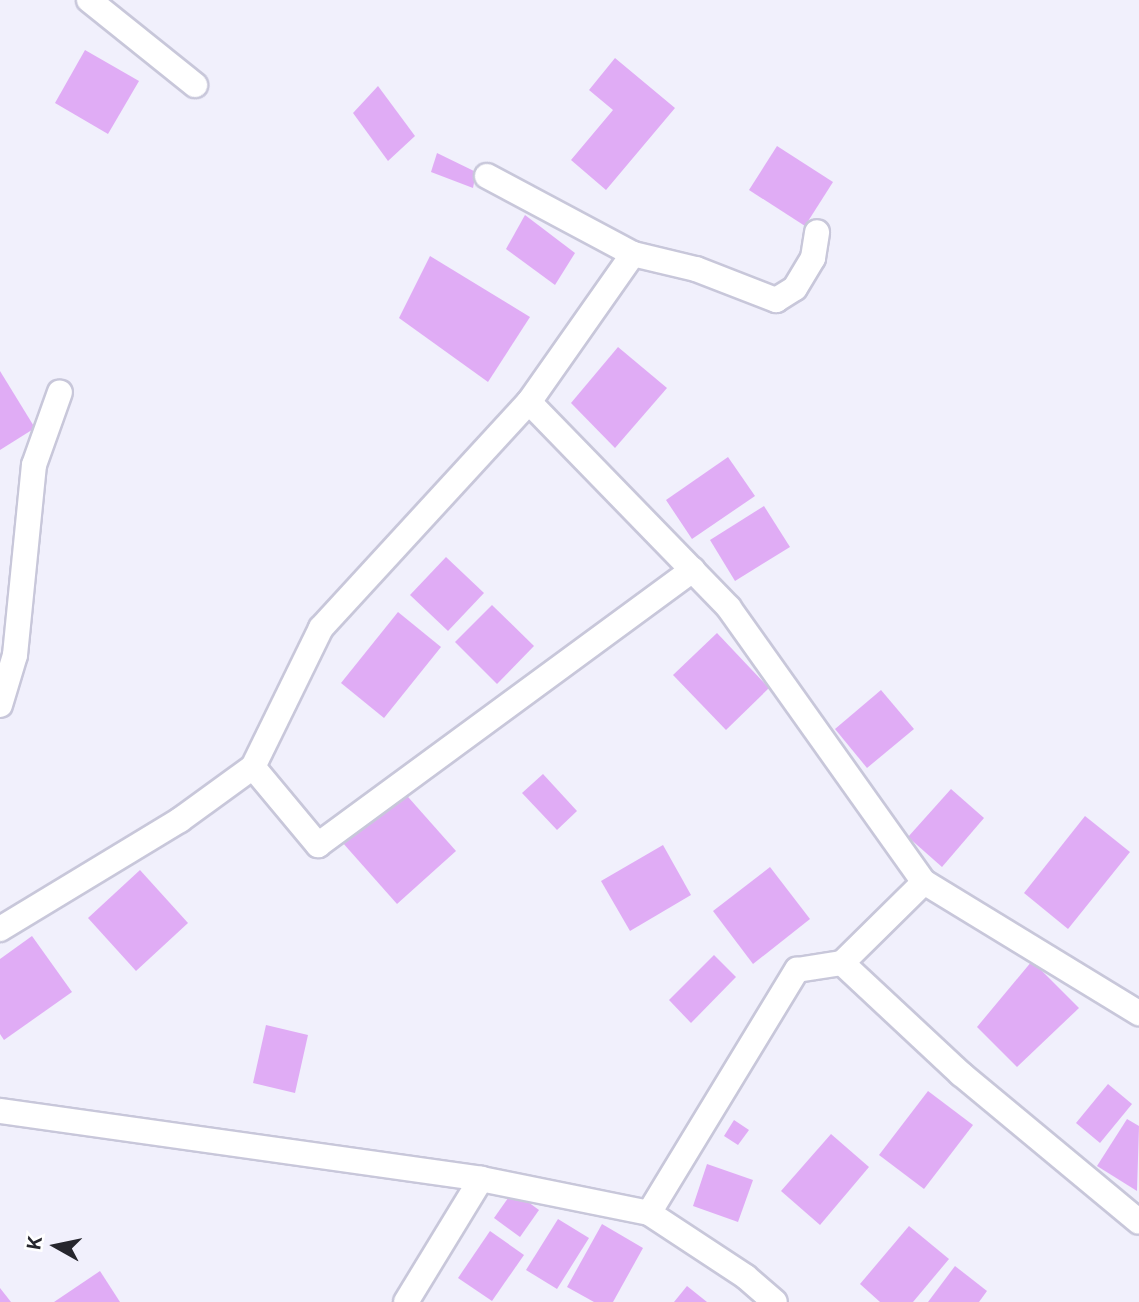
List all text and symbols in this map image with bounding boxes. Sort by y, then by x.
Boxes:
north arrow [21,1211,91,1281]
text: K [22,1234,47,1251]

